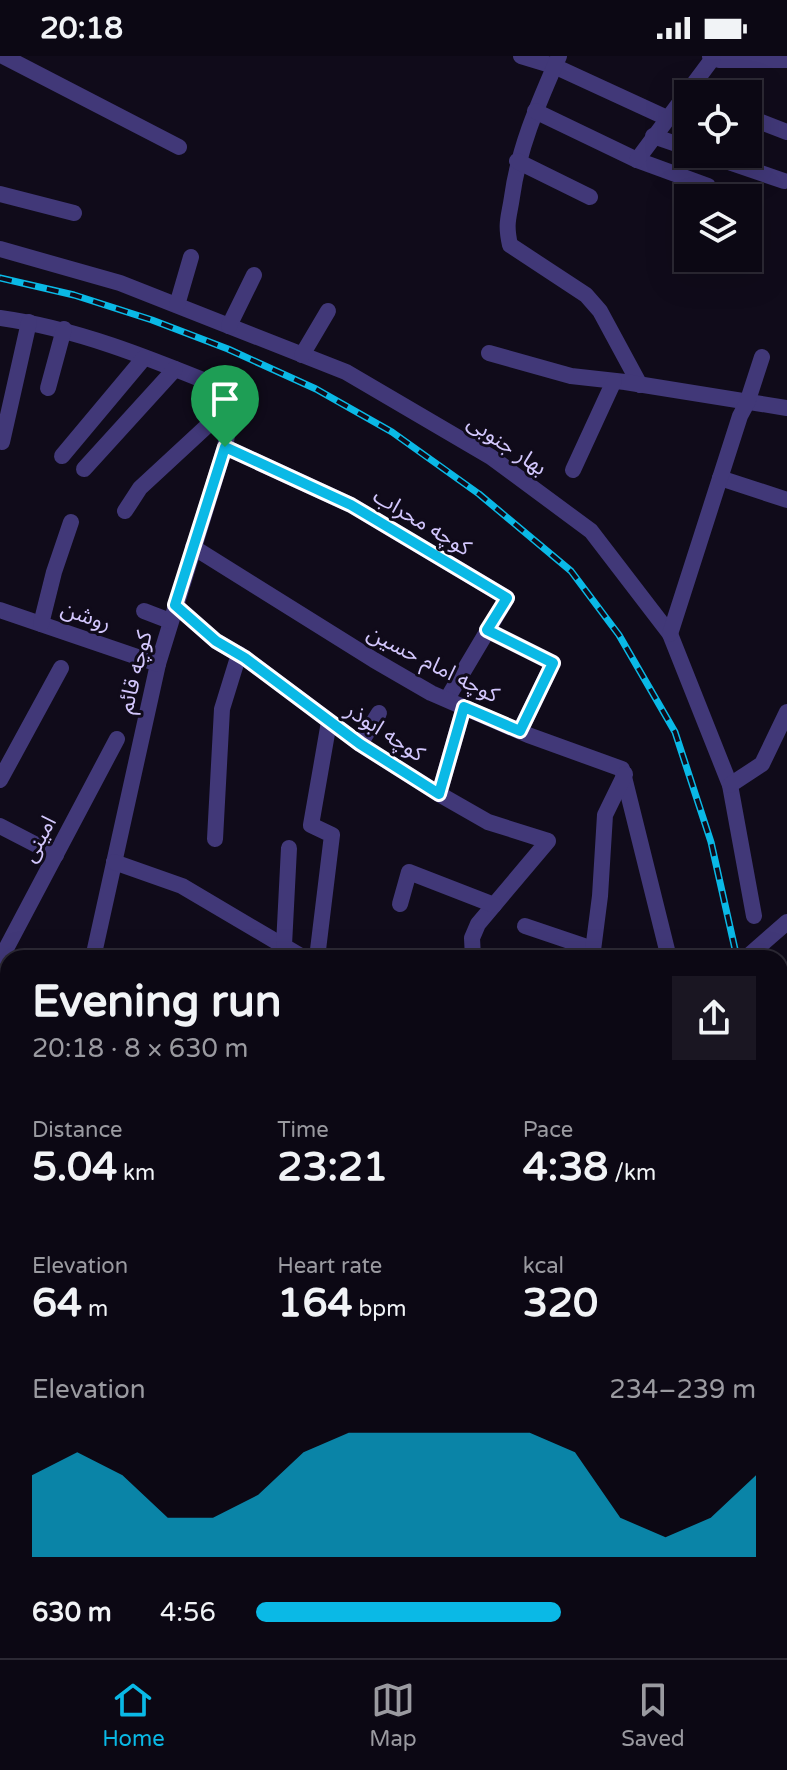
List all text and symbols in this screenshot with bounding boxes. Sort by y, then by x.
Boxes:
text: 20:18 [40,10,123,47]
map controls [674,80,762,272]
button: locate [674,80,762,168]
button: layers [674,184,762,272]
pin [191,365,259,447]
icon: arrive [203,377,247,421]
street label: بهار جنوبی [462,409,552,481]
street label: کوچه محراب [368,483,476,563]
street label: روشن [58,595,114,637]
street label: کوچه امام حسین [361,620,504,711]
street label: کوچه قائم [112,628,161,716]
street label: کوچه ابوذر [339,696,430,769]
street label: امینی [16,811,62,867]
text: Evening run [32,976,281,1029]
button: share [672,976,756,1060]
text: 20:18 · 8 × 630 m [32,1033,248,1064]
text: Distance [32,1117,123,1143]
text: Time [277,1117,329,1143]
text: Pace [523,1117,573,1143]
text: 5.04 [32,1143,117,1191]
text: 23:21 [277,1143,388,1191]
text: 4:38 [523,1143,608,1191]
text: km [117,1160,155,1186]
text: /km [608,1160,656,1186]
text: Elevation [32,1253,128,1279]
text: Heart rate [277,1253,382,1279]
text: kcal [523,1253,564,1279]
text: 64 [32,1279,82,1327]
text: 164 [277,1279,353,1327]
text: 320 [523,1279,598,1327]
text: m [82,1296,108,1322]
text: bpm [353,1296,406,1322]
text: Elevation [32,1374,146,1405]
text: 234–239 m [609,1374,756,1405]
text: 630 m [32,1597,112,1628]
text: 4:56 [160,1597,216,1628]
tab: Home [102,1678,165,1752]
tab: Map [369,1678,417,1752]
tab: Saved [621,1678,685,1752]

